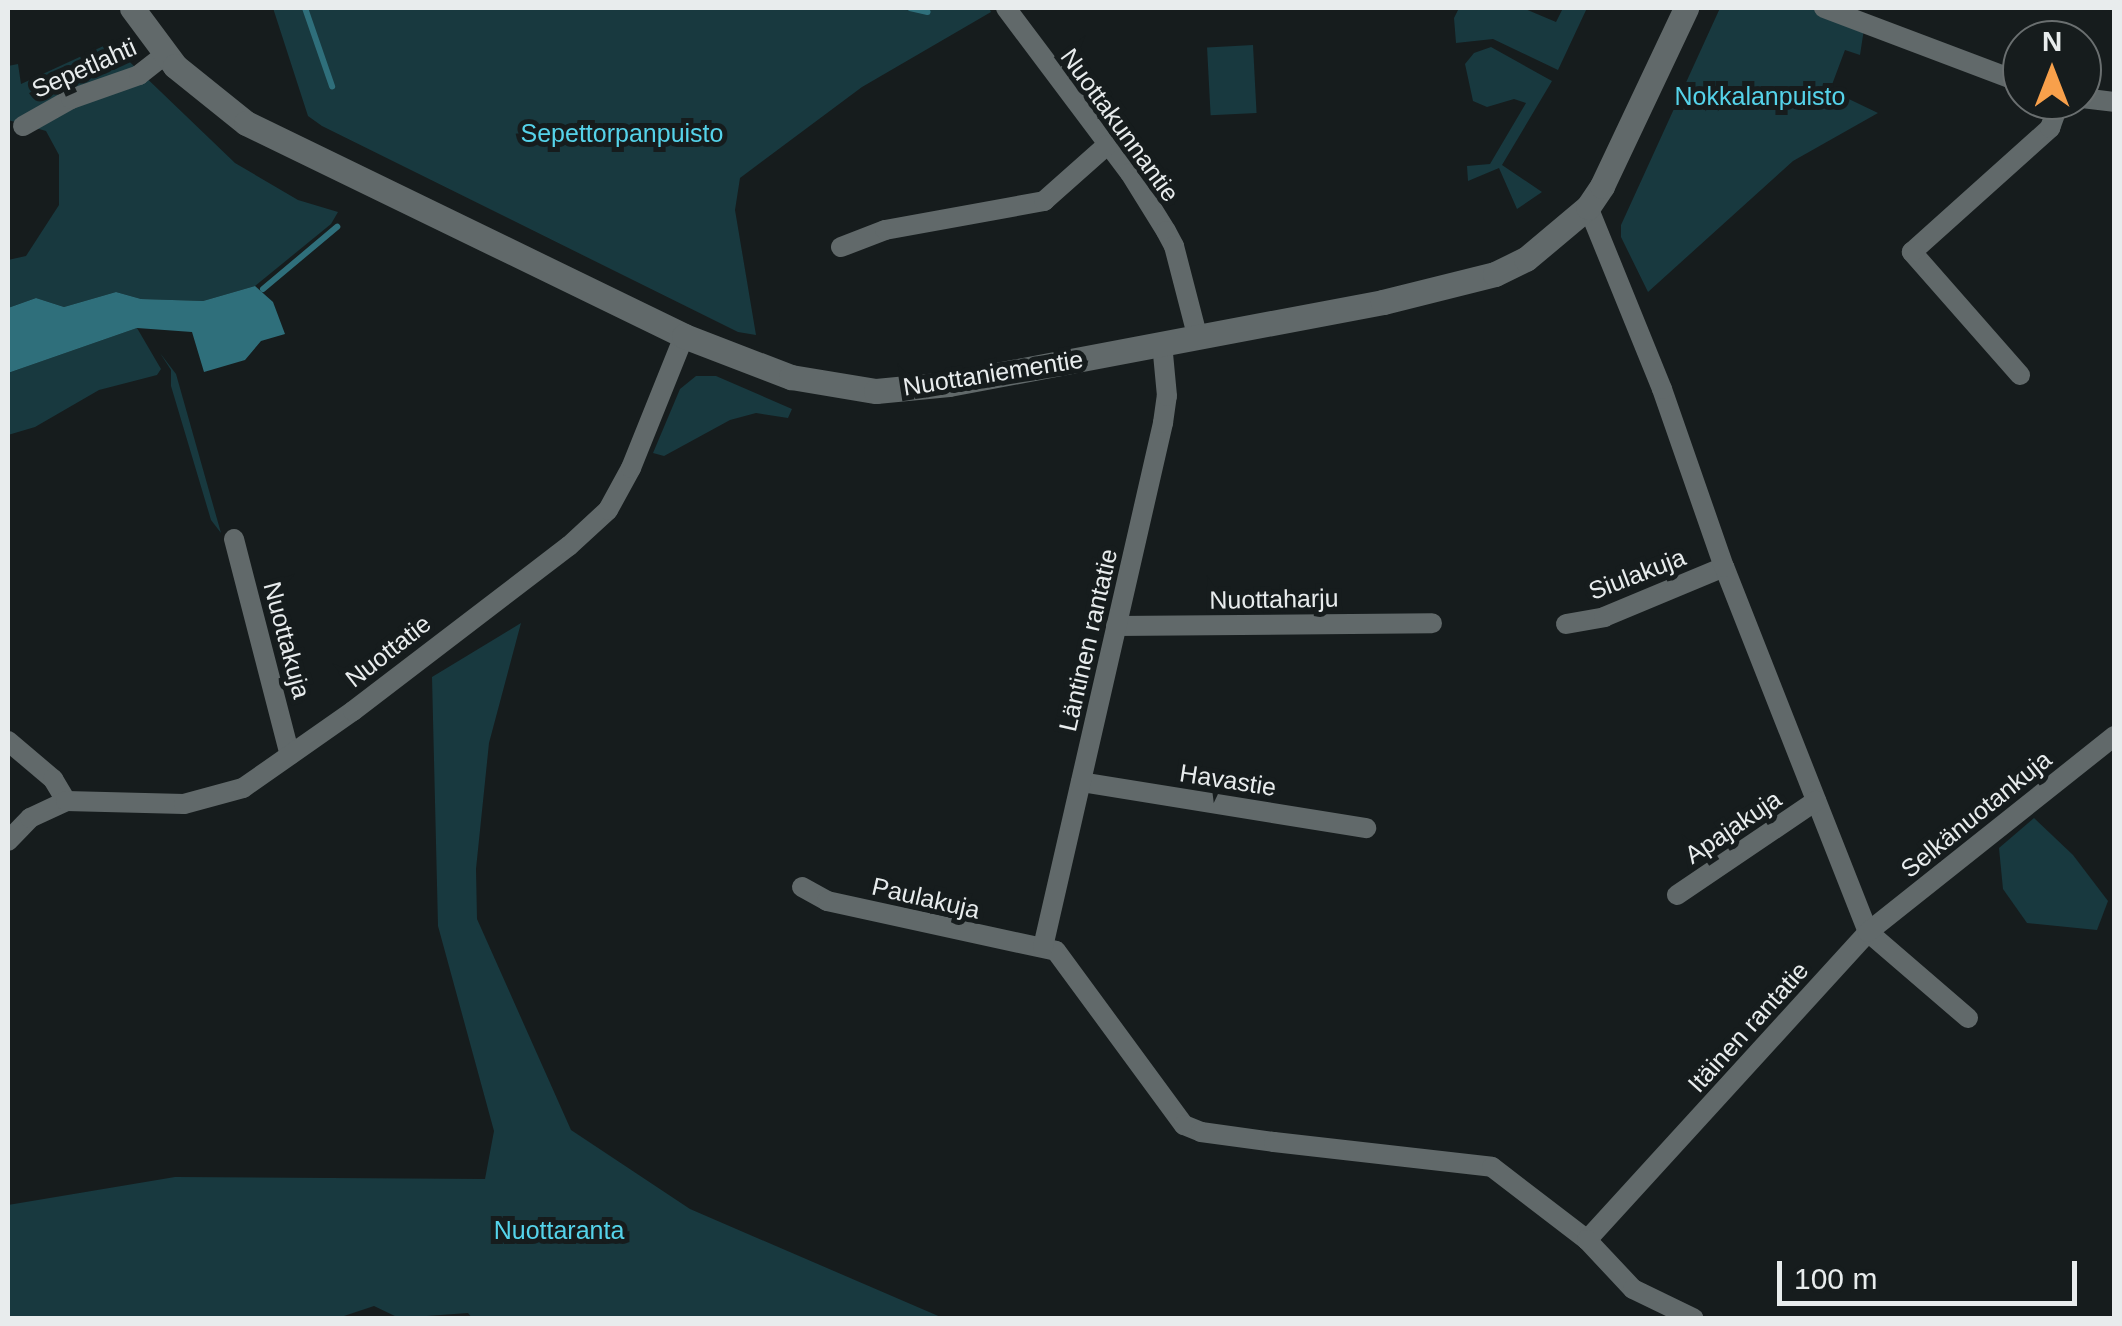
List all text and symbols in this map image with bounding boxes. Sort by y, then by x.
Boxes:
north arrow [2002,20,2102,120]
text: N [2042,26,2062,57]
street label: Sepetlahti [27,32,141,104]
street label: Nuottakunnantie [1054,43,1186,207]
park label: Nokkalanpuisto [1675,81,1845,111]
park label: Sepettorpanpuisto [521,118,723,148]
street label: Nuottaniementie [901,344,1085,402]
street label: Siulakuja [1584,542,1690,606]
street label: Läntinen rantatie [1052,546,1124,734]
street label: Nuottakuja [257,578,317,702]
street label: Nuottaharju [1209,583,1339,615]
street label: Nuottatie [339,608,437,694]
street label: Selkänuotankuja [1895,744,2057,884]
street label: Havastie [1178,758,1278,802]
street label: Apajakuja [1679,784,1787,870]
street label: Paulakuja [869,871,983,925]
street label: Itäinen rantatie [1682,956,1814,1098]
park label: Nuottaranta [494,1215,624,1245]
scale bar [1782,1241,2082,1303]
text: 100 m [1794,1262,1877,1295]

